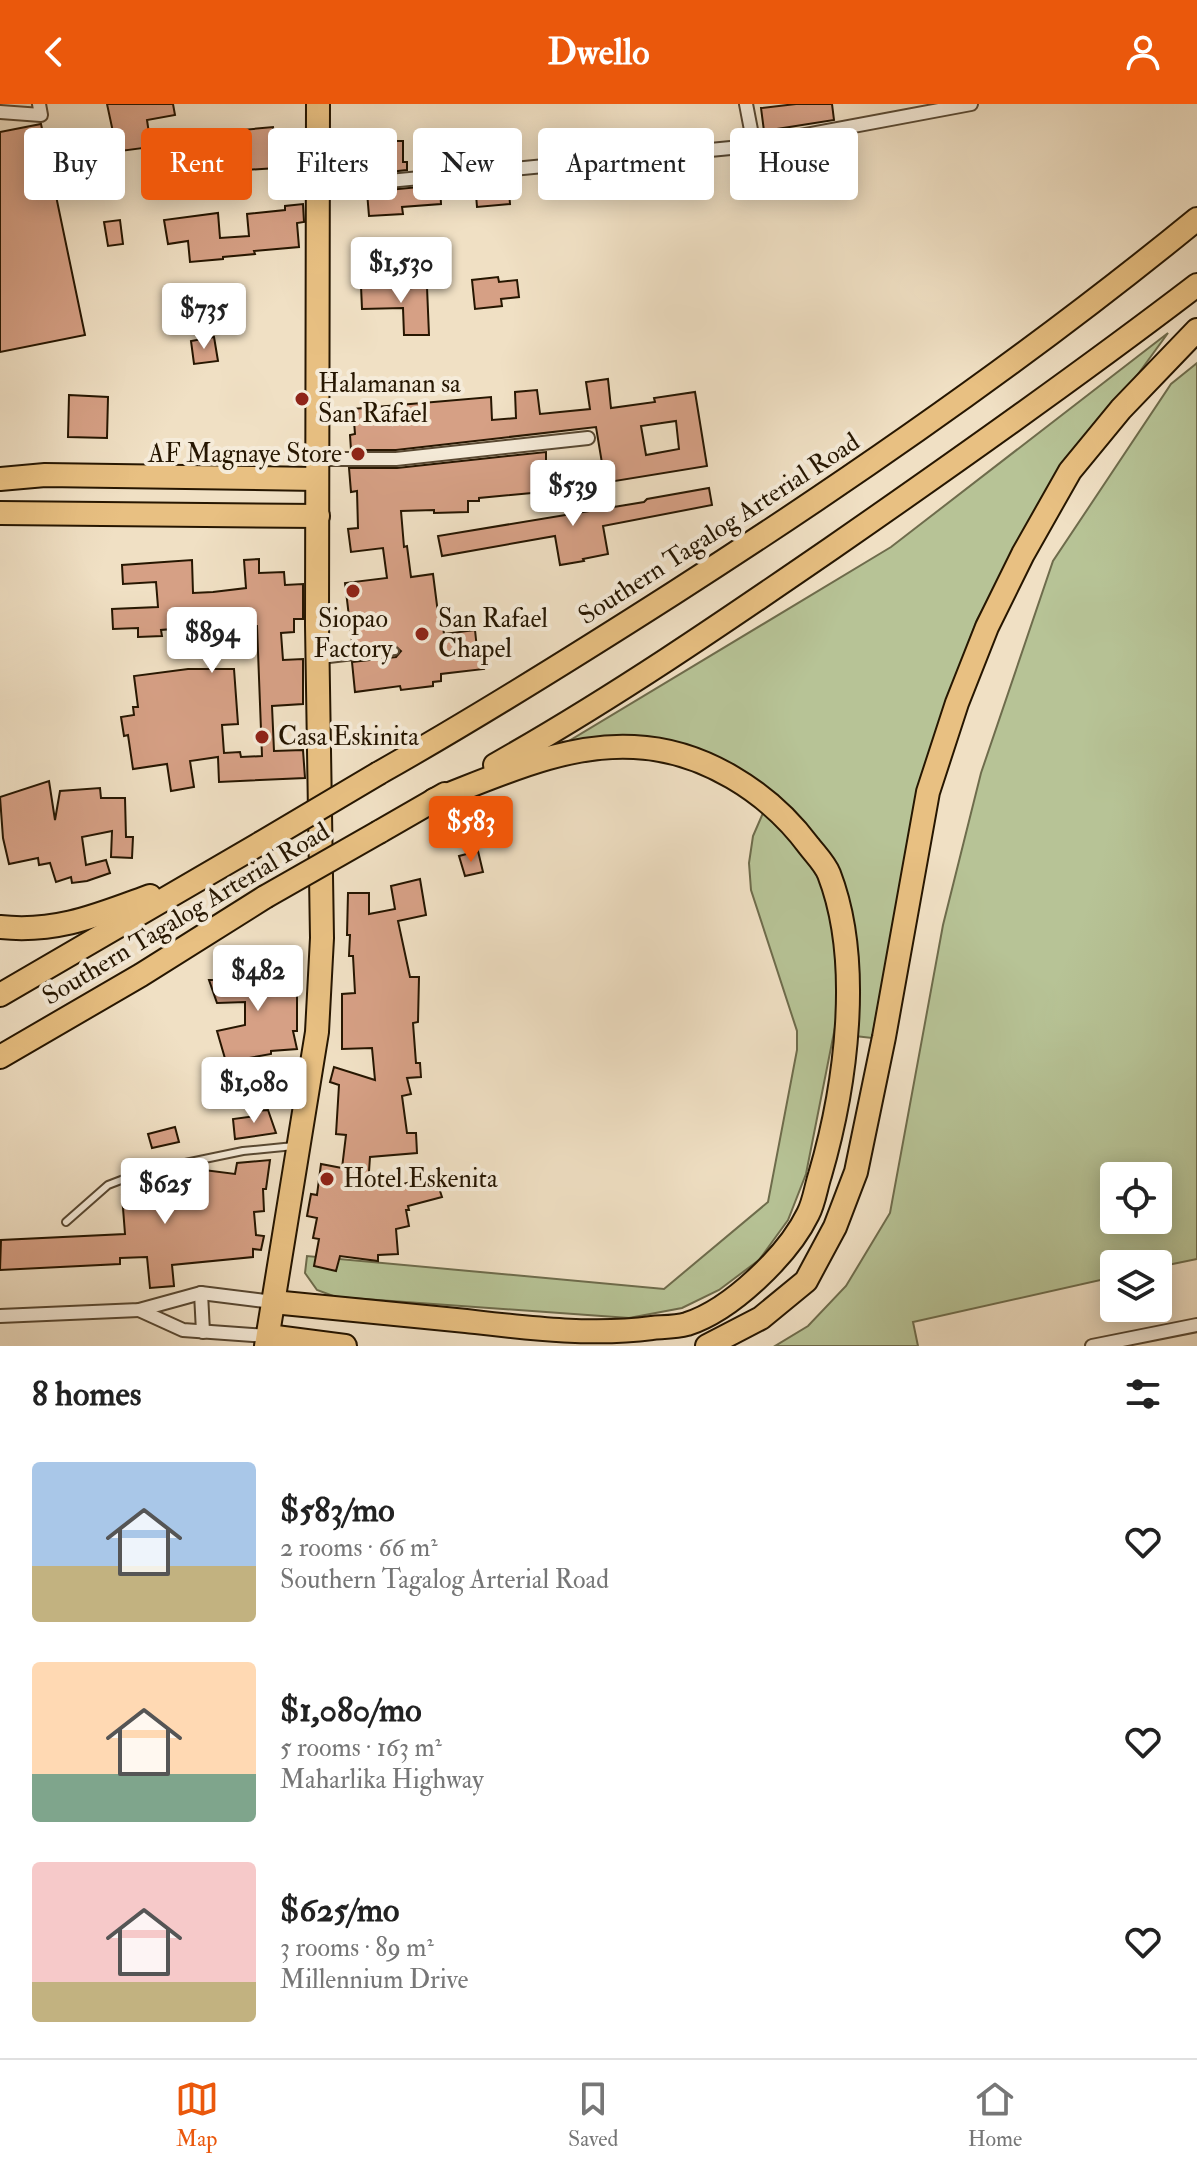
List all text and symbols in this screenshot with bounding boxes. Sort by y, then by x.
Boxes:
icon: back [32,30,76,74]
text: Dwello [548,30,649,75]
icon: person [1121,30,1165,74]
chip: Buy [24,128,125,200]
chip: Rent [141,128,252,200]
chip: Filters [268,128,397,200]
chip: New [413,128,522,200]
chip: Apartment [538,128,714,200]
chip: House [730,128,858,200]
pin: $1,530 [336,237,466,305]
text: $1,530 [369,247,433,279]
pin: $735 [157,283,251,351]
text: $735 [180,293,228,325]
place label: Halamanan sa San Rafael [318,368,461,430]
marker: Halamanan sa San Rafael [293,390,311,408]
street label: Southern Tagalog Arterial Road [572,426,866,632]
place label: AF Magnaye Store [147,438,342,470]
marker: AF Magnaye Store [349,445,367,463]
pin: $539 [526,460,620,528]
text: $539 [548,470,598,502]
marker: Siopao Factory [344,582,362,600]
place label: Siopao Factory [314,603,393,665]
place label: San Rafael Chapel [438,603,548,666]
pin: $894 [165,607,259,675]
text: $894 [185,617,239,649]
marker: San Rafael Chapel [413,625,431,643]
place label: Casa Eskinita [278,721,419,753]
marker: Casa Eskinita [253,728,271,746]
pin: $583 [424,796,518,864]
text: $583 [447,806,495,838]
street label: Southern Tagalog Arterial Road [37,815,335,1012]
pin: $482 [211,945,305,1013]
text: $482 [231,955,285,987]
pin: $1,080 [189,1057,319,1125]
text: $1,080 [219,1067,289,1099]
pin: $625 [118,1158,212,1226]
map controls [1100,1162,1172,1322]
button: locate [1100,1162,1172,1234]
place label: Hotel Eskenita [343,1163,498,1195]
text: $625 [139,1168,191,1200]
marker: Hotel Eskenita [318,1170,336,1188]
button: layers [1100,1250,1172,1322]
icon: filters [1121,1372,1165,1416]
text: 8 homes [32,1373,141,1416]
text: $583/mo [280,1489,395,1532]
icon: home [96,1494,192,1590]
icon: heart [1121,1520,1165,1564]
text: 2 rooms · 66 m² [280,1532,438,1564]
text: Southern Tagalog Arterial Road [280,1564,609,1596]
text: $1,080/mo [280,1689,422,1732]
icon: home [96,1694,192,1790]
icon: heart [1121,1720,1165,1764]
text: 5 rooms · 163 m² [280,1732,442,1764]
text: Maharlika Highway [280,1764,484,1796]
text: $625/mo [280,1889,399,1932]
icon: home [96,1894,192,1990]
icon: heart [1121,1920,1165,1964]
text: 3 rooms · 89 m² [280,1932,434,1964]
text: Millennium Drive [280,1964,468,1996]
tab: Map [175,2077,219,2153]
tab: Saved [568,2077,618,2153]
tab: Home [968,2077,1022,2153]

